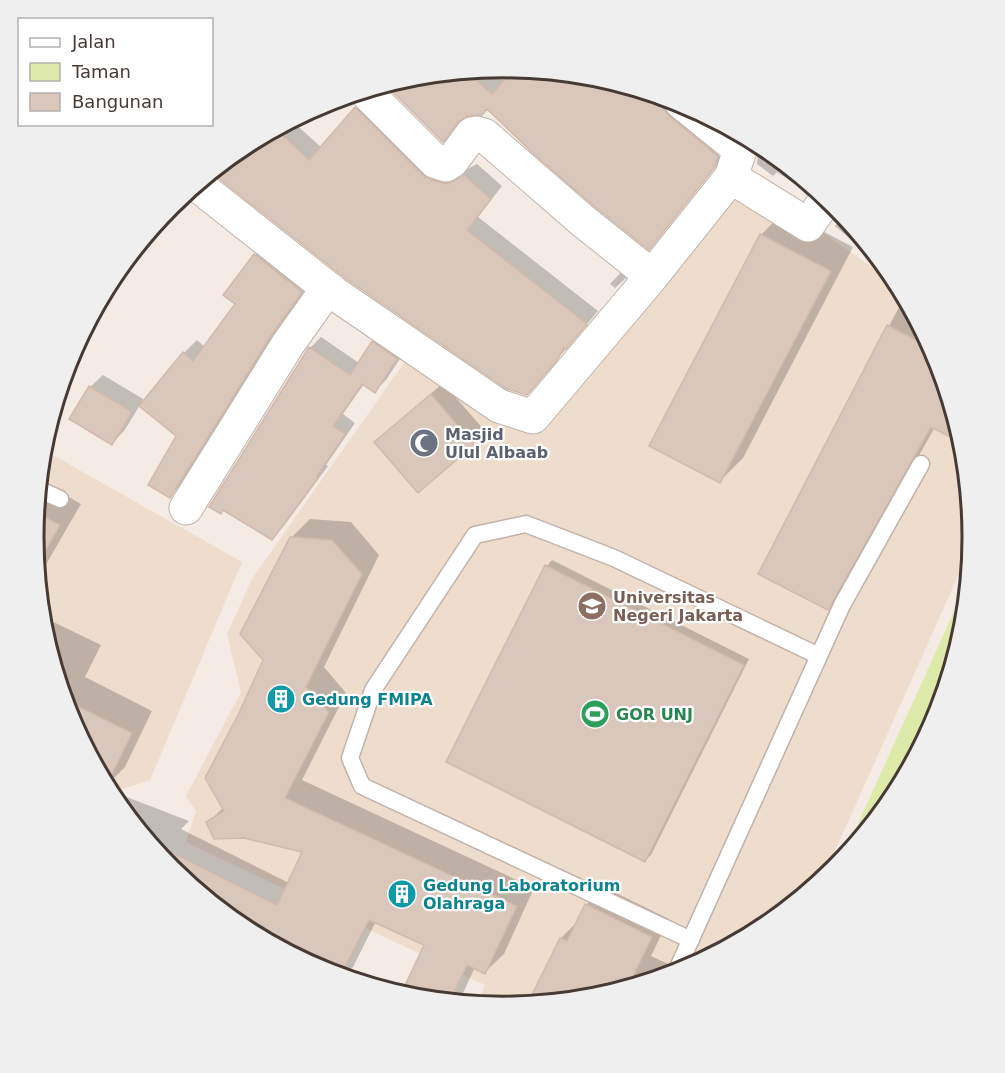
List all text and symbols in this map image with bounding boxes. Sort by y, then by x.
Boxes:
legend [18,18,213,126]
text: Jalan [71,31,116,52]
text: Taman [71,61,131,82]
text: Bangunan [72,91,163,112]
place label: Masjid Ulul Albaab [445,425,548,462]
mosque icon: Masjid Ulul Albaab [408,427,440,459]
place label: Universitas Negeri Jakarta [613,588,743,625]
school or university icon: Universitas Negeri Jakarta [576,590,608,622]
building icon: Gedung FMIPA [265,683,297,715]
place label: Gedung FMIPA [302,690,433,709]
sports icon: GOR UNJ [579,698,611,730]
place label: GOR UNJ [616,705,693,724]
place label: Gedung Laboratorium Olahraga [423,876,620,913]
building icon: Gedung Laboratorium Olahraga [386,878,418,910]

